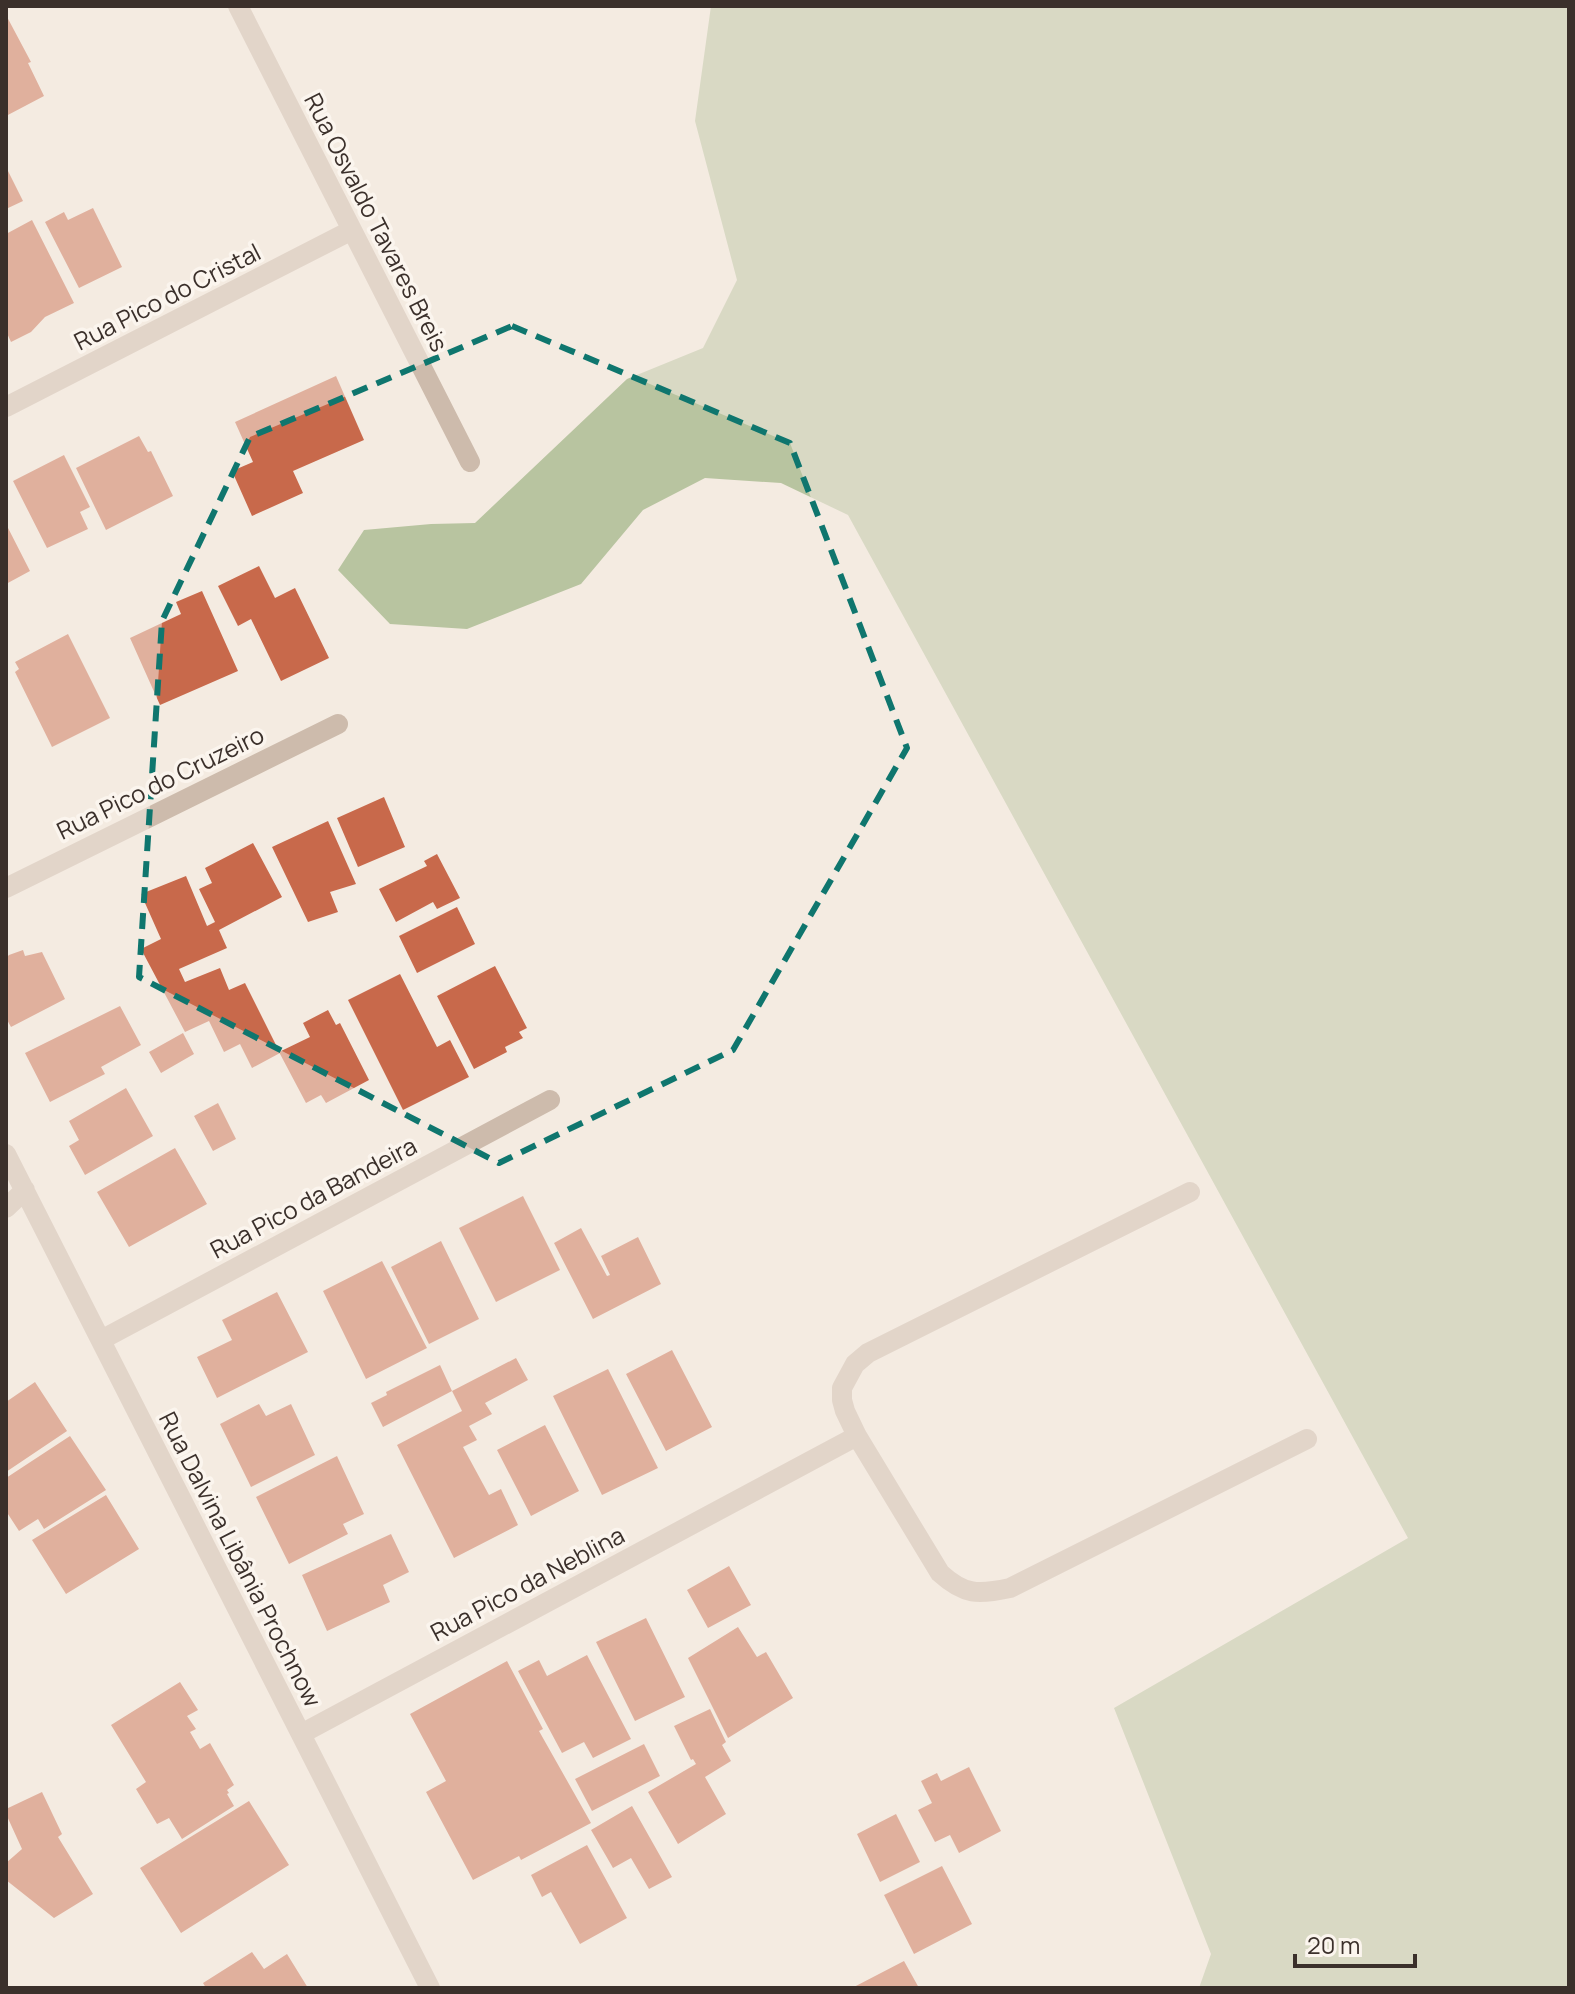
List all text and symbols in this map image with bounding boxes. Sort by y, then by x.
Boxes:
street label: Rua Osvaldo Tavares Breis [297,87,457,357]
street label: Rua Pico do Cristal [68,235,266,357]
street label: Rua Pico do Cruzeiro [51,717,269,847]
street label: Rua Pico da Bandeira [204,1129,422,1265]
street label: Rua Dalvina Libânia Prochnow [152,1406,330,1712]
street label: Rua Pico da Neblina [424,1518,630,1648]
scale bar [1295,1918,1415,1968]
text: 20 m [1307,1928,1360,1961]

